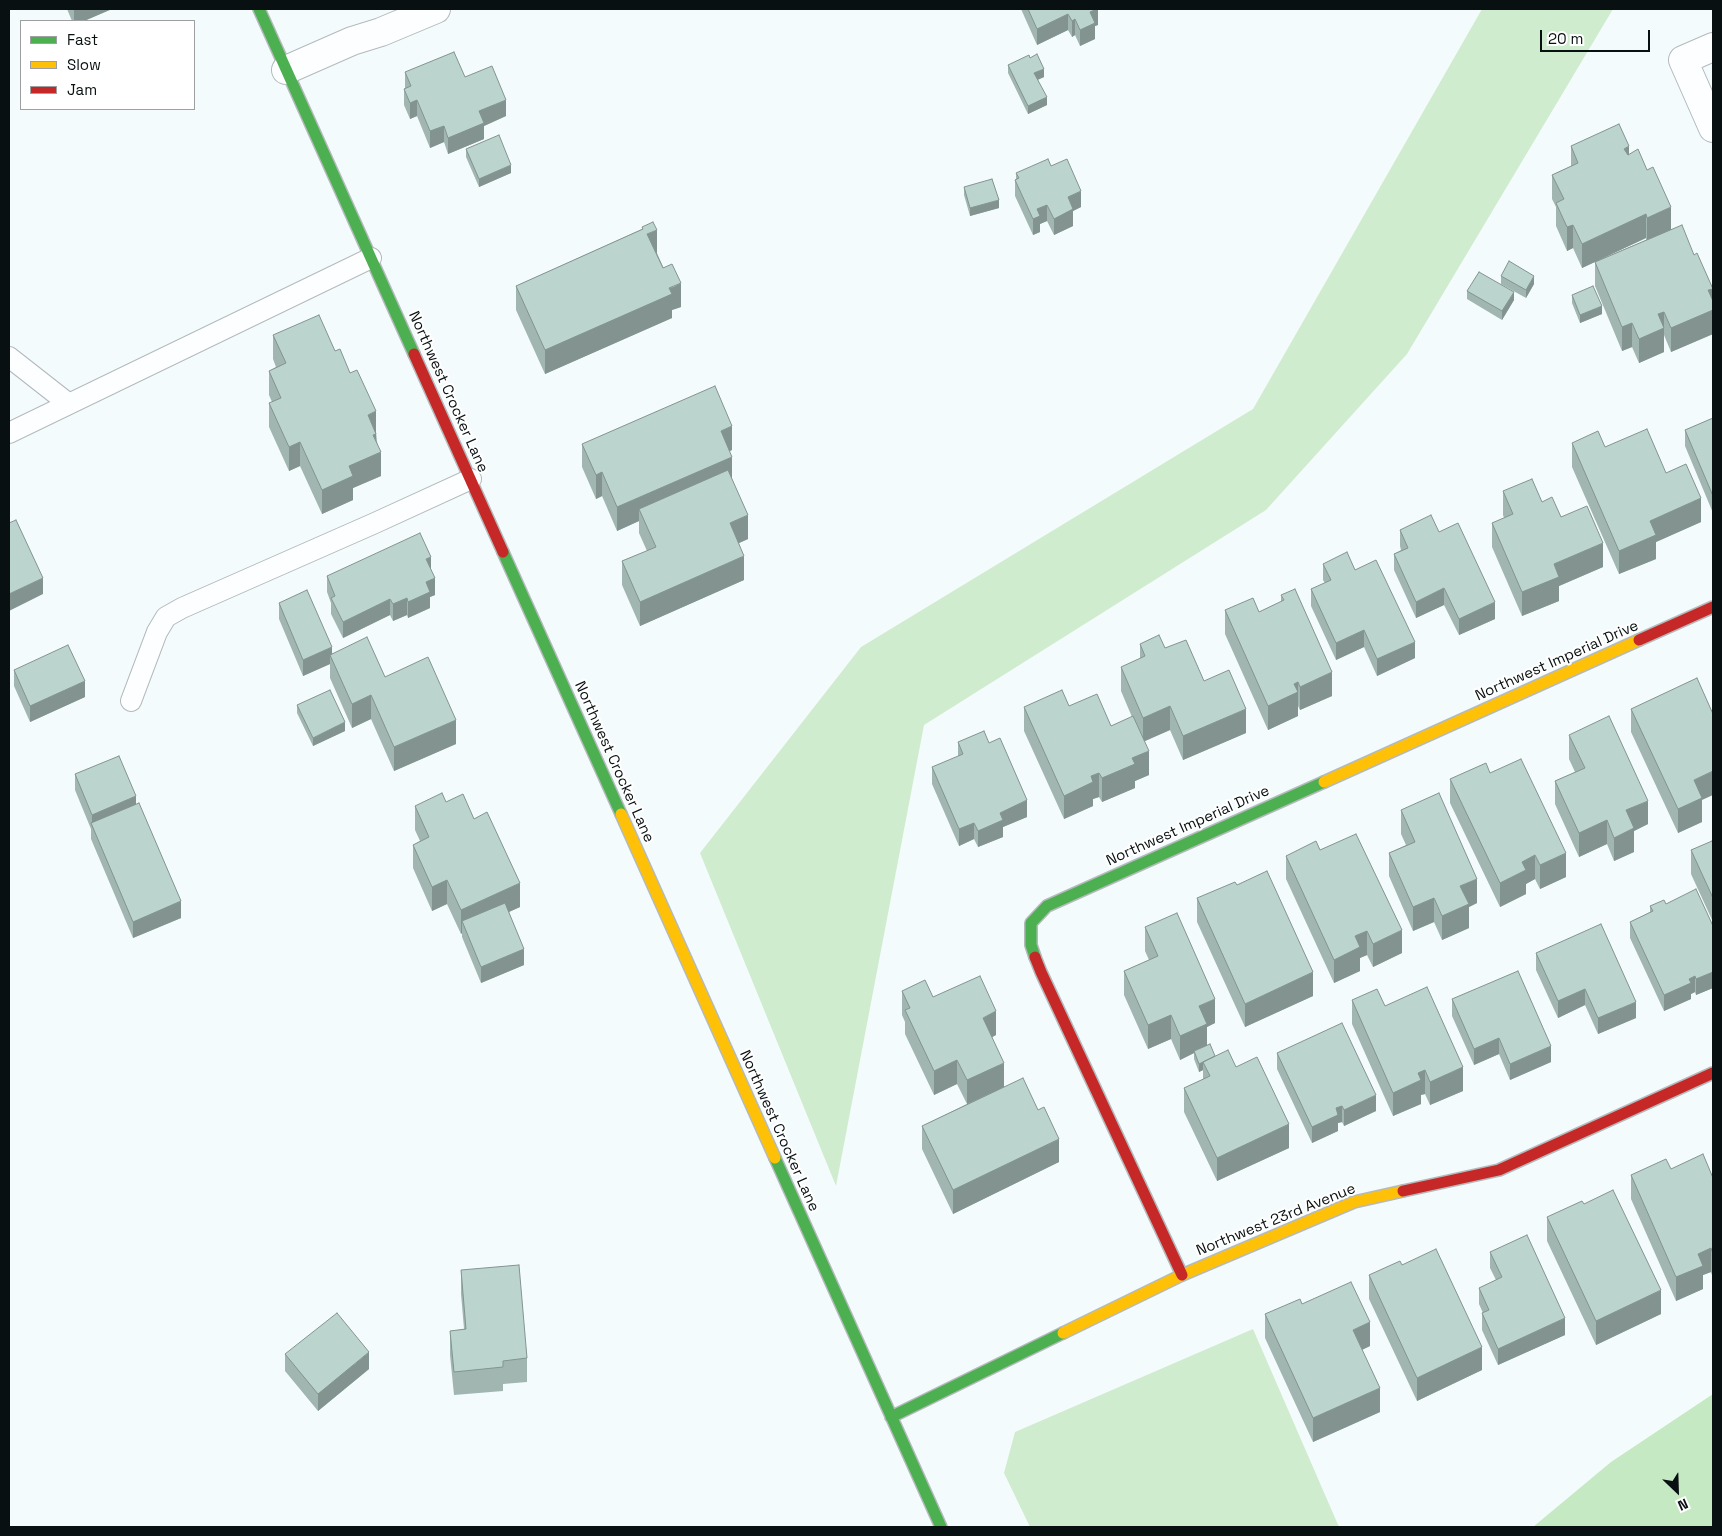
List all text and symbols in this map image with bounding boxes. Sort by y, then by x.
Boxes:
legend [20,20,195,110]
scale bar [1542,20,1652,52]
text: 20 m [1548,29,1583,48]
text: Fast [67,30,98,49]
text: Slow [67,55,101,74]
text: Jam [67,80,97,99]
street label: Northwest Crocker Lane [404,309,492,475]
street label: Northwest Imperial Drive [1473,617,1641,705]
street label: Northwest Crocker Lane [570,679,658,845]
street label: Northwest Imperial Drive [1104,782,1272,870]
street label: Northwest Crocker Lane [735,1048,823,1214]
street label: Northwest 23rd Avenue [1194,1180,1358,1260]
north arrow [1652,1466,1702,1516]
text: N [1675,1495,1691,1515]

